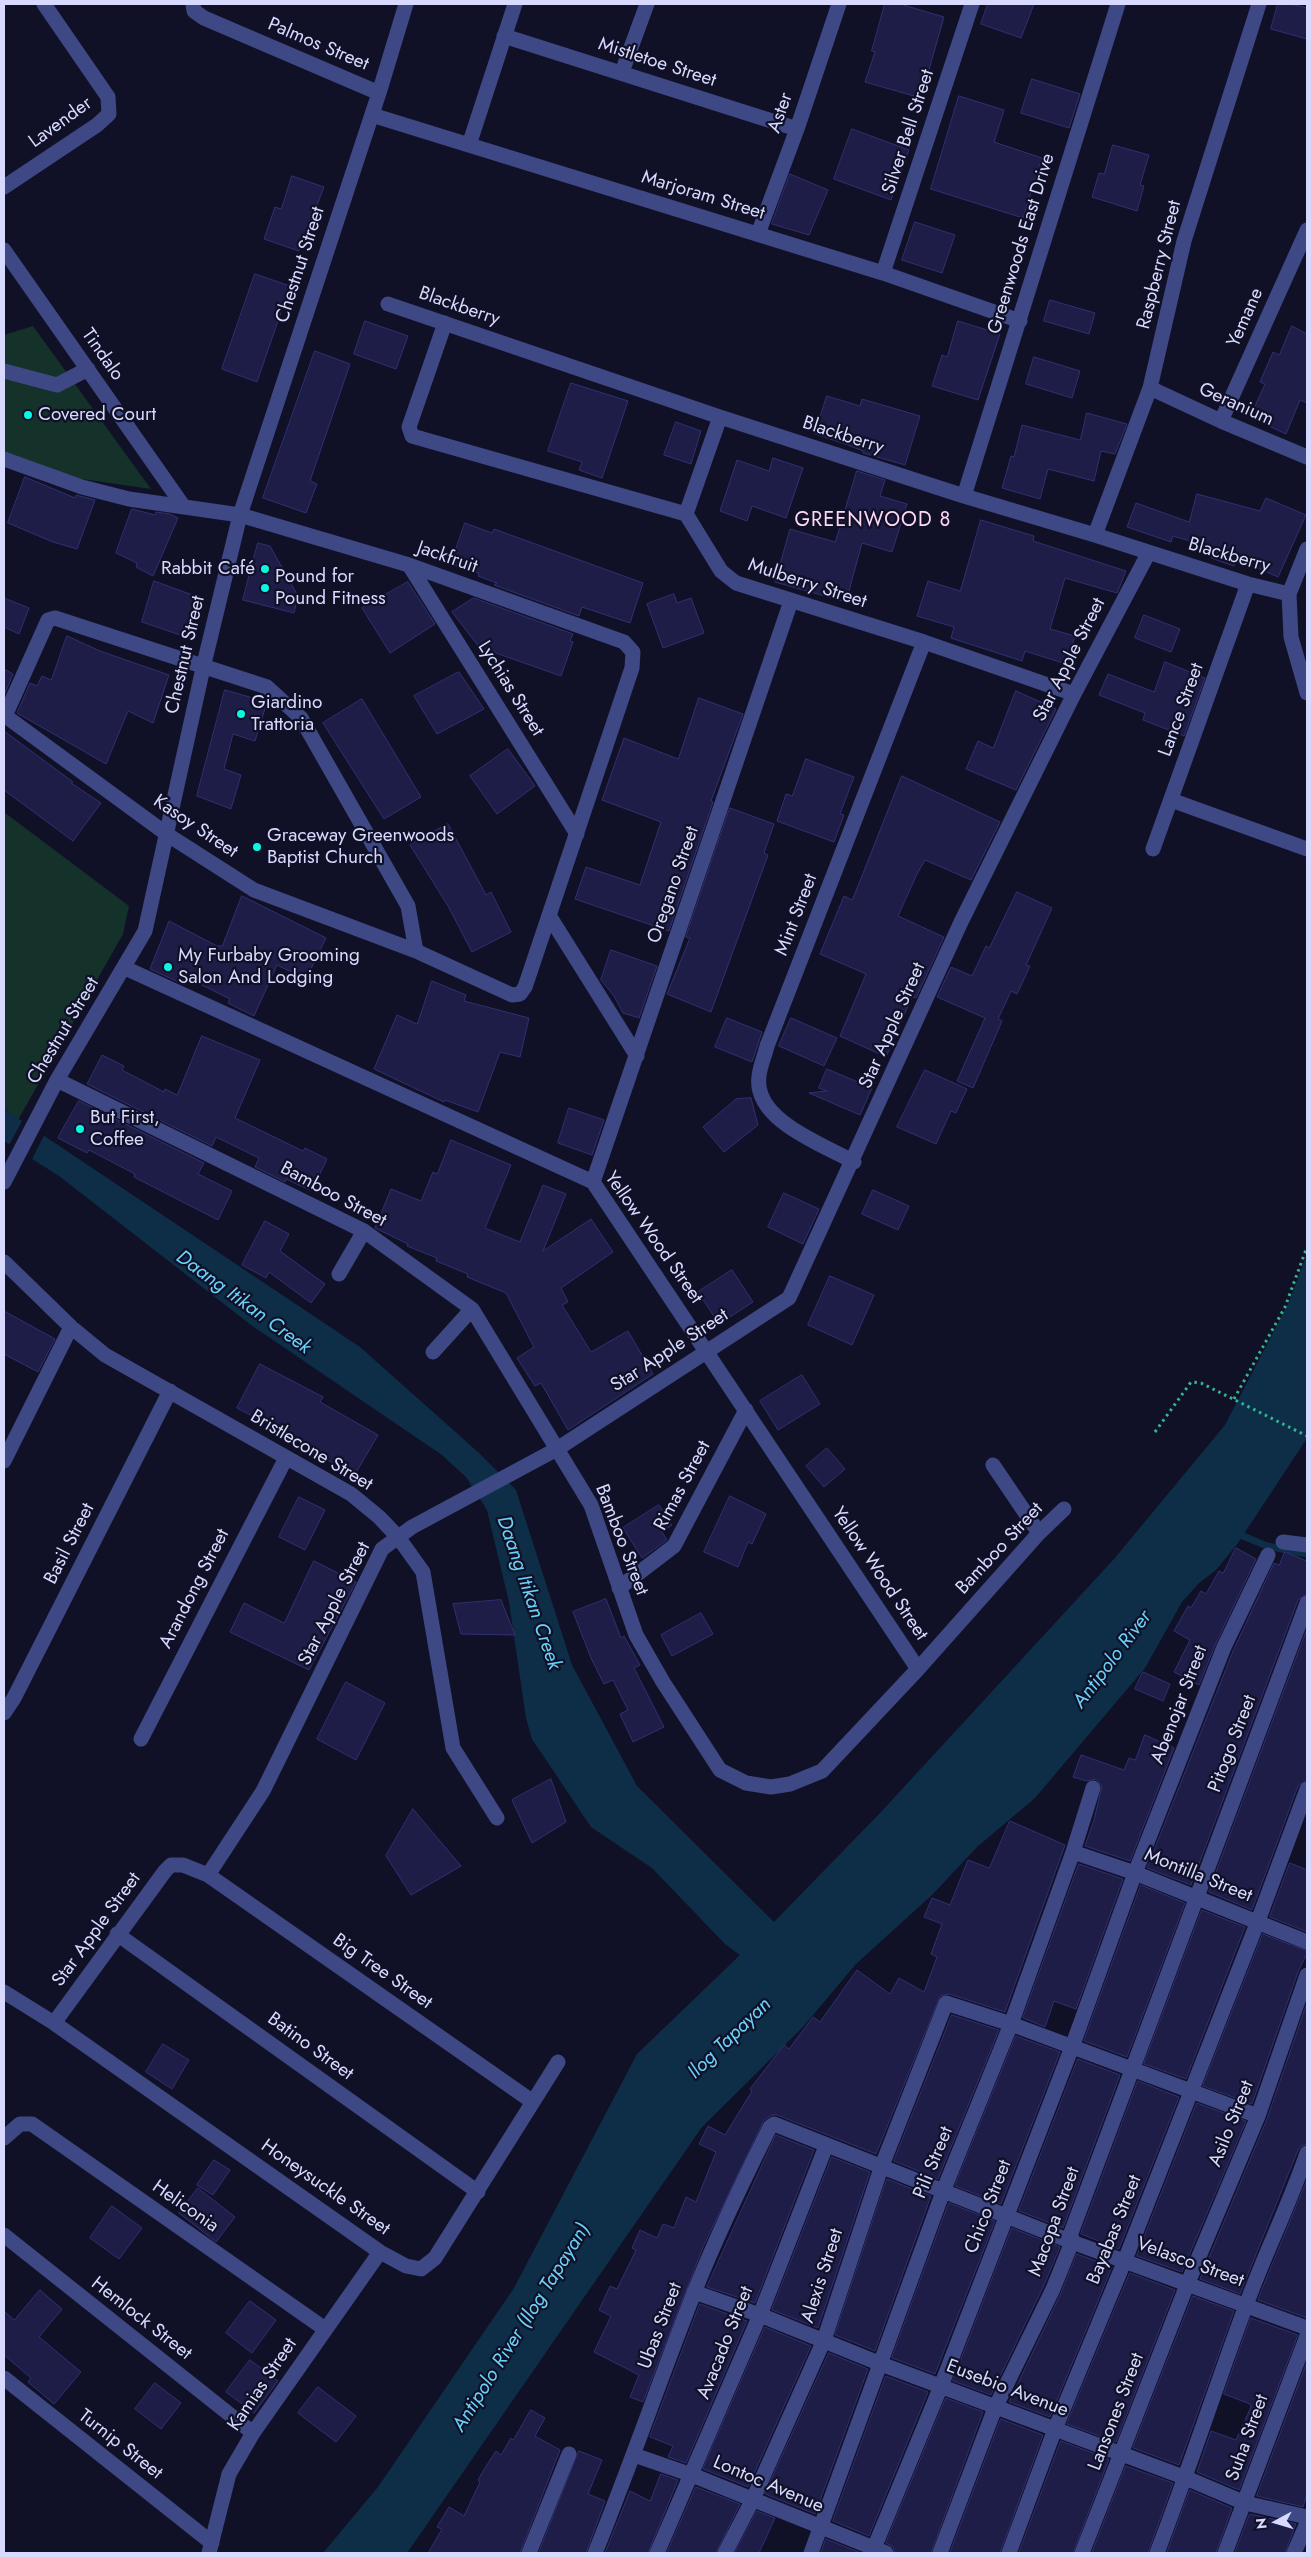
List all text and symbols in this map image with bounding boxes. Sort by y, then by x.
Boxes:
street label: Palmos Street [264,14,372,76]
street label: Mistletoe Street [595,33,719,93]
street label: Silver Bell Street [878,67,940,197]
street label: Aster [764,90,798,136]
street label: Lavender [25,92,97,154]
street label: Greenwoods East Drive [984,151,1060,337]
street label: Marjoram Street [639,166,767,226]
street label: Raspberry Street [1133,198,1187,332]
street label: Chestnut Street [272,204,330,326]
street label: Blackberry [416,283,502,331]
street label: Yemane [1223,285,1269,351]
street label: Tindalo [76,325,128,385]
street label: Geranium [1195,378,1277,432]
place label: Covered Court [38,404,156,426]
marker: Covered Court [22,409,34,421]
street label: Blackberry [799,412,887,460]
district label: GREENWOOD 8 [793,509,953,533]
street label: Blackberry [1185,533,1273,579]
street label: Jackfruit [414,537,480,579]
street label: Mulberry Street [745,554,869,614]
place label: Rabbit Café [161,558,255,580]
marker: Rabbit Café [259,563,271,575]
place label: Pound for Pound Fitness [275,566,386,610]
marker: Pound for Pound Fitness [259,582,271,594]
street label: Chestnut Street [161,594,211,716]
street label: Star Apple Street [1029,594,1111,726]
street label: Lychias Street [472,637,548,741]
street label: Lance Street [1155,660,1209,760]
place label: Giardino Trattoria [251,692,322,736]
marker: Giardino Trattoria [235,708,247,720]
street label: Kasoy Street [148,790,242,864]
street label: Oregano Street [643,823,705,947]
place label: Graceway Greenwoods Baptist Church [267,825,454,869]
marker: Graceway Greenwoods Baptist Church [251,841,263,853]
street label: Mint Street [771,871,823,959]
place label: My Furbaby Grooming Salon And Lodging [178,945,360,989]
street label: Star Apple Street [855,959,931,1093]
marker: My Furbaby Grooming Salon And Lodging [162,961,174,973]
street label: Chestnut Street [23,973,105,1089]
place label: But First, Coffee [90,1107,160,1151]
marker: But First, Coffee [74,1123,86,1135]
street label: Bamboo Street [276,1157,390,1233]
street label: Yellow Wood Street [599,1168,707,1308]
water label: Daang Itikan Creek [171,1246,315,1360]
street label: Star Apple Street [607,1304,733,1398]
street label: Bristlecone Street [246,1406,376,1496]
street label: Rimas Street [650,1437,716,1535]
street label: Bamboo Street [589,1481,653,1599]
street label: Bamboo Street [952,1498,1048,1600]
street label: Basil Street [40,1500,100,1588]
street label: Yellow Wood Street [826,1503,932,1645]
water label: Daang Itikan Creek [490,1513,566,1673]
street label: Arandong Street [155,1525,235,1653]
street label: Star Apple Street [294,1538,376,1670]
water label: Antipolo River [1068,1606,1158,1714]
street label: Abenojar Street [1147,1643,1213,1767]
street label: Pitogo Street [1204,1692,1262,1796]
street label: Montilla Street [1141,1844,1255,1908]
street label: Star Apple Street [48,1868,146,1992]
street label: Big Tree Street [328,1929,436,2015]
water label: Ilog Tapayan [683,1993,777,2085]
street label: Batino Street [263,2008,357,2086]
street label: Asilo Street [1204,2078,1260,2170]
street label: Pili Street [909,2124,959,2202]
street label: Honeysuckle Street [256,2135,394,2241]
street label: Chico Street [961,2157,1017,2257]
street label: Macopa Street [1025,2164,1085,2280]
street label: Bayabas Street [1083,2172,1147,2288]
street label: Heliconia [147,2176,223,2238]
water label: Antipolo River (Ilog Tapayan) [448,2219,596,2437]
street label: Alexis Street [797,2226,849,2326]
street label: Velasco Street [1133,2233,1247,2293]
street label: Hemlock Street [86,2273,196,2365]
street label: Ubas Street [634,2280,688,2372]
street label: Avacado Street [693,2283,759,2403]
street label: Kamias Street [224,2334,302,2436]
street label: Lansones Street [1084,2350,1150,2474]
street label: Eusebio Avenue [943,2355,1071,2423]
street label: Suha Street [1222,2392,1274,2484]
street label: Turnip Street [73,2405,167,2485]
street label: Lontoc Avenue [709,2451,827,2519]
north arrow [1251,2497,1301,2547]
text: N [1251,2517,1272,2530]

